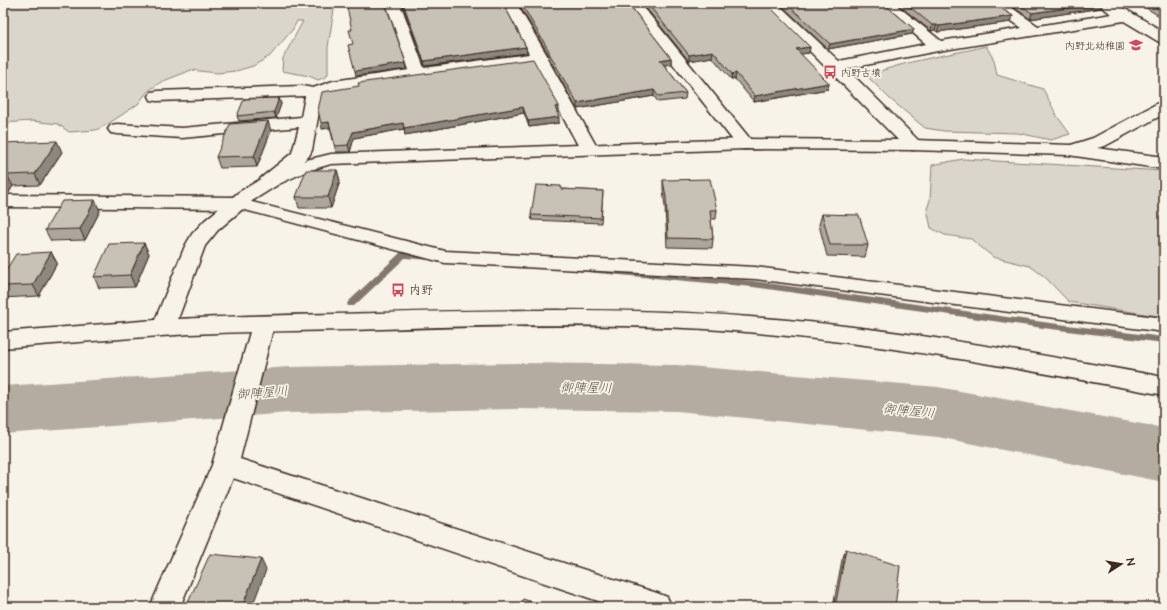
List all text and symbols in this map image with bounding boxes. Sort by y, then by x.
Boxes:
school or university icon: 内野北幼稚園 [1128,37,1144,53]
place label: 内野北幼稚園 [1065,39,1125,53]
bus stop icon: 内野古墳 [822,64,838,80]
place label: 内野古墳 [841,66,881,80]
bus stop icon: 内野 [390,282,406,298]
place label: 内野 [409,282,433,299]
water label: 御陣屋川 [560,379,612,397]
water label: 御陣屋川 [235,382,289,404]
water label: 御陣屋川 [882,399,936,423]
north arrow [1101,544,1141,584]
text: N [1122,557,1138,567]

